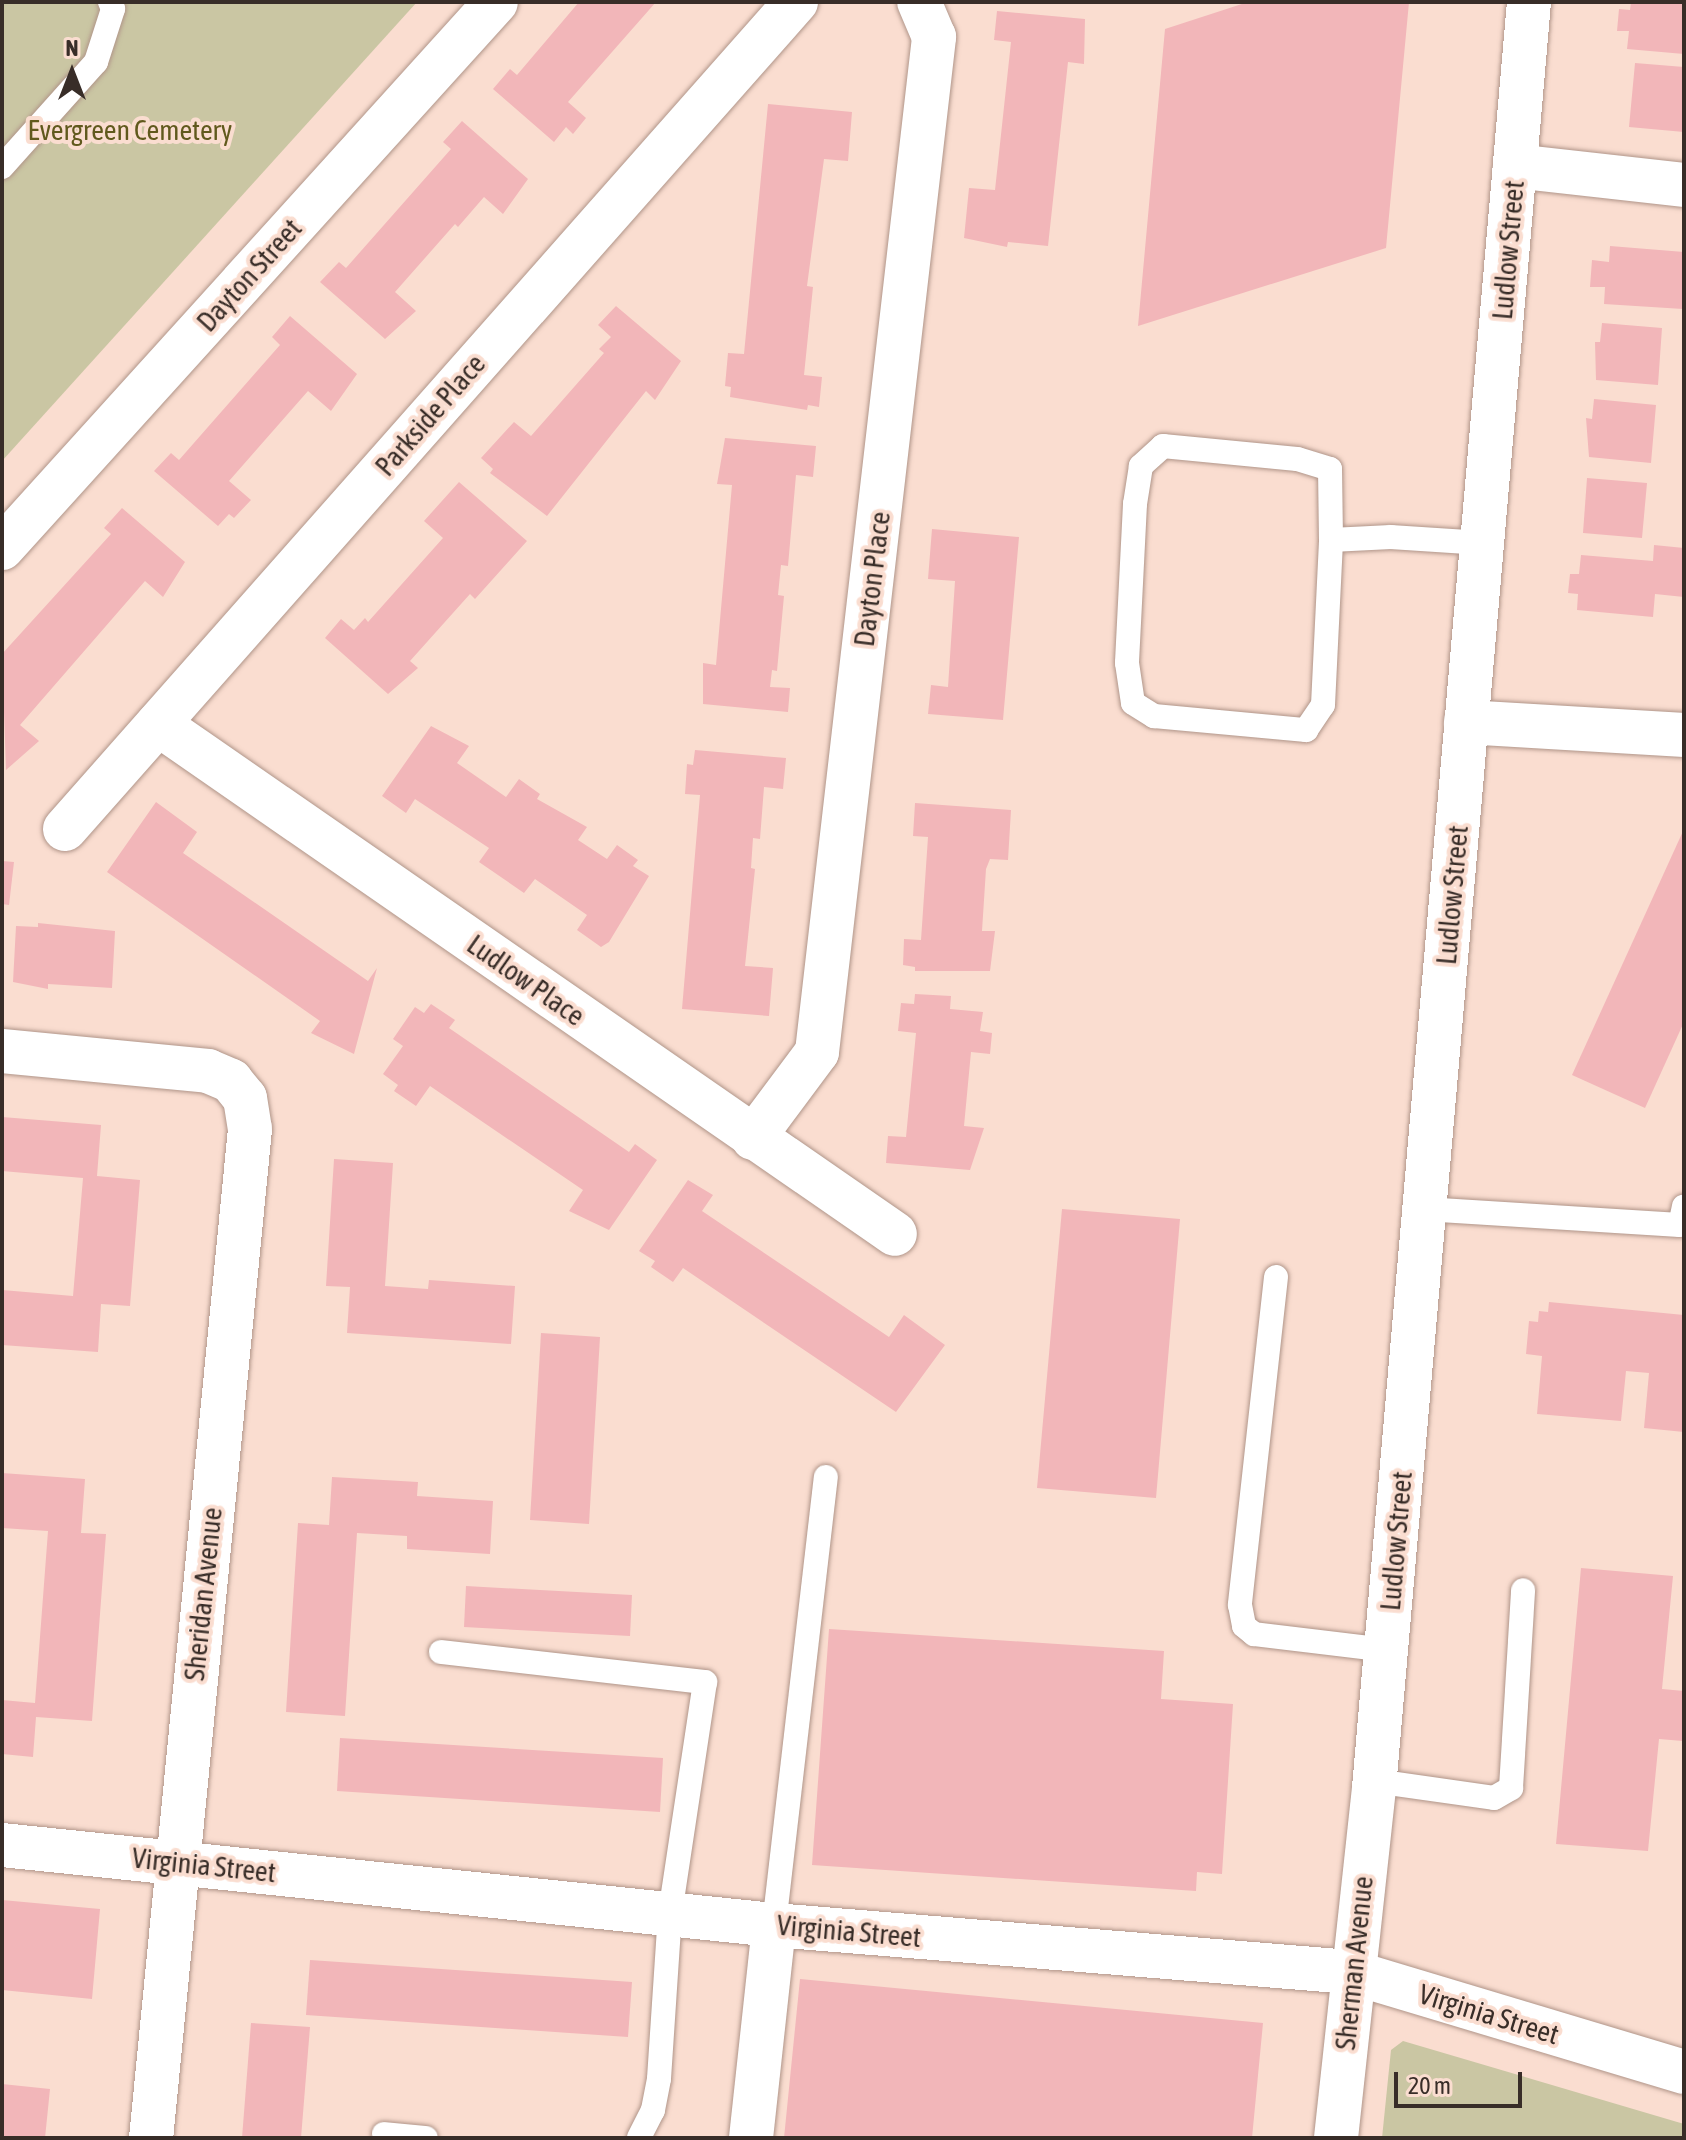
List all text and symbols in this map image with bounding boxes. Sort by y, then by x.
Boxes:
north arrow [32,32,112,112]
text: N [66,35,78,61]
park label: Evergreen Cemetery [28,113,232,147]
street label: Ludlow Street [1485,179,1531,321]
street label: Dayton Street [190,212,308,338]
street label: Parkside Place [368,347,492,483]
street label: Dayton Place [847,510,897,648]
street label: Ludlow Street [1429,824,1475,966]
street label: Ludlow Place [461,927,591,1033]
street label: Ludlow Street [1373,1470,1419,1612]
street label: Sheridan Avenue [177,1506,229,1682]
street label: Virginia Street [130,1841,278,1889]
street label: Sherman Avenue [1328,1875,1380,2051]
street label: Virginia Street [776,1908,922,1954]
street label: Virginia Street [1415,1977,1563,2051]
scale bar [1398,2056,1526,2106]
text: 20 m [1408,2072,1451,2099]

